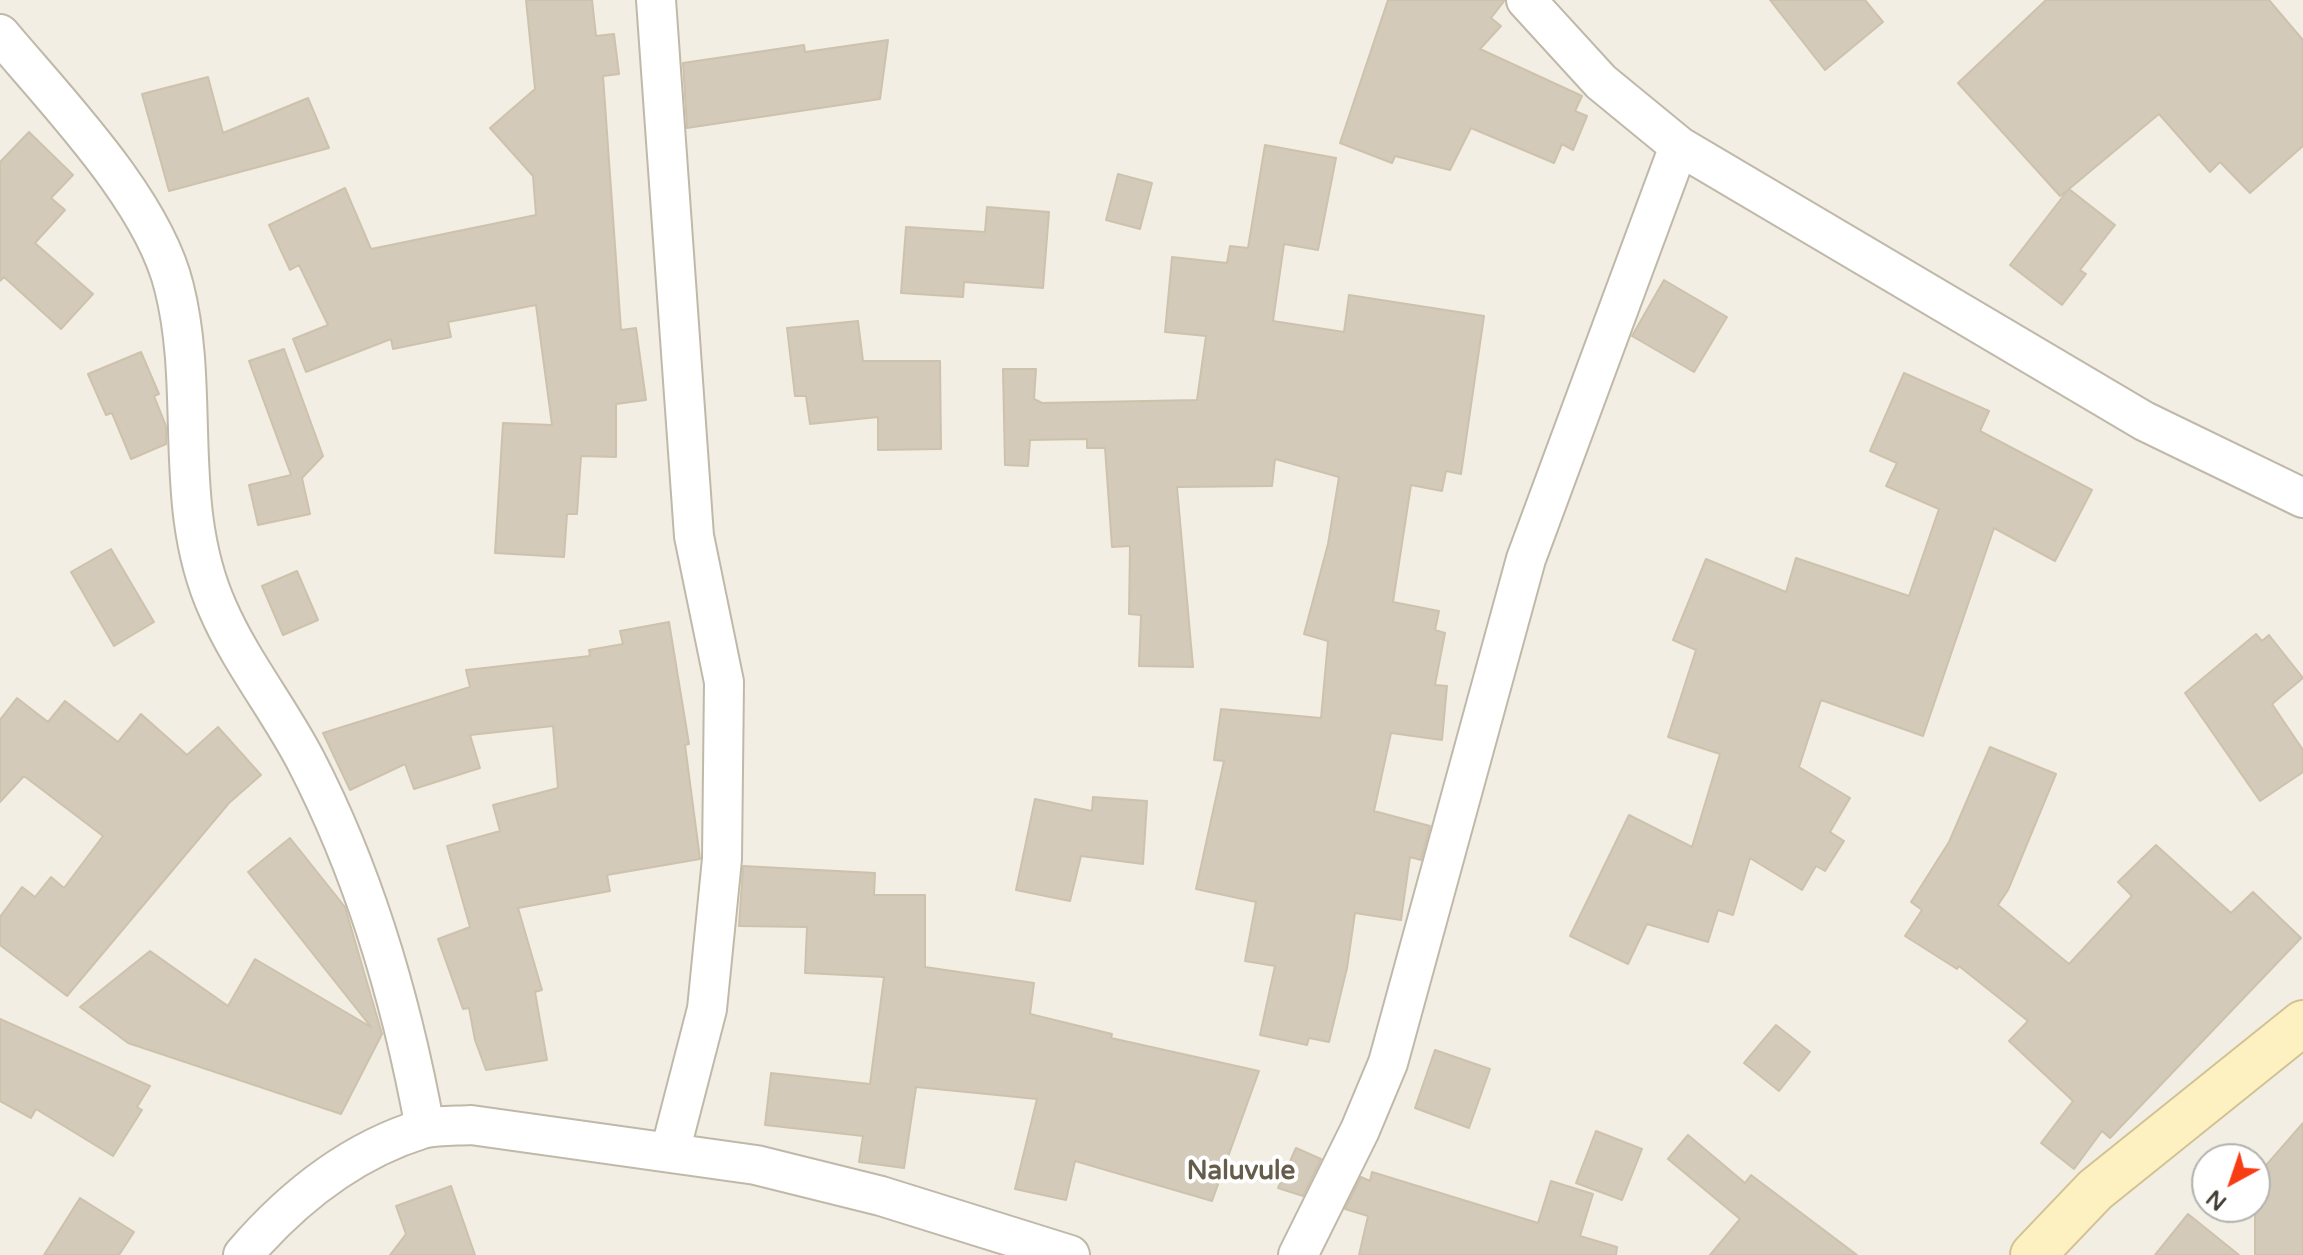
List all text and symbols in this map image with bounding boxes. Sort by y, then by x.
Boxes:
north arrow [2191,1143,2271,1223]
district label: Naluvule [1187,1156,1295,1188]
text: N [2202,1184,2232,1215]

